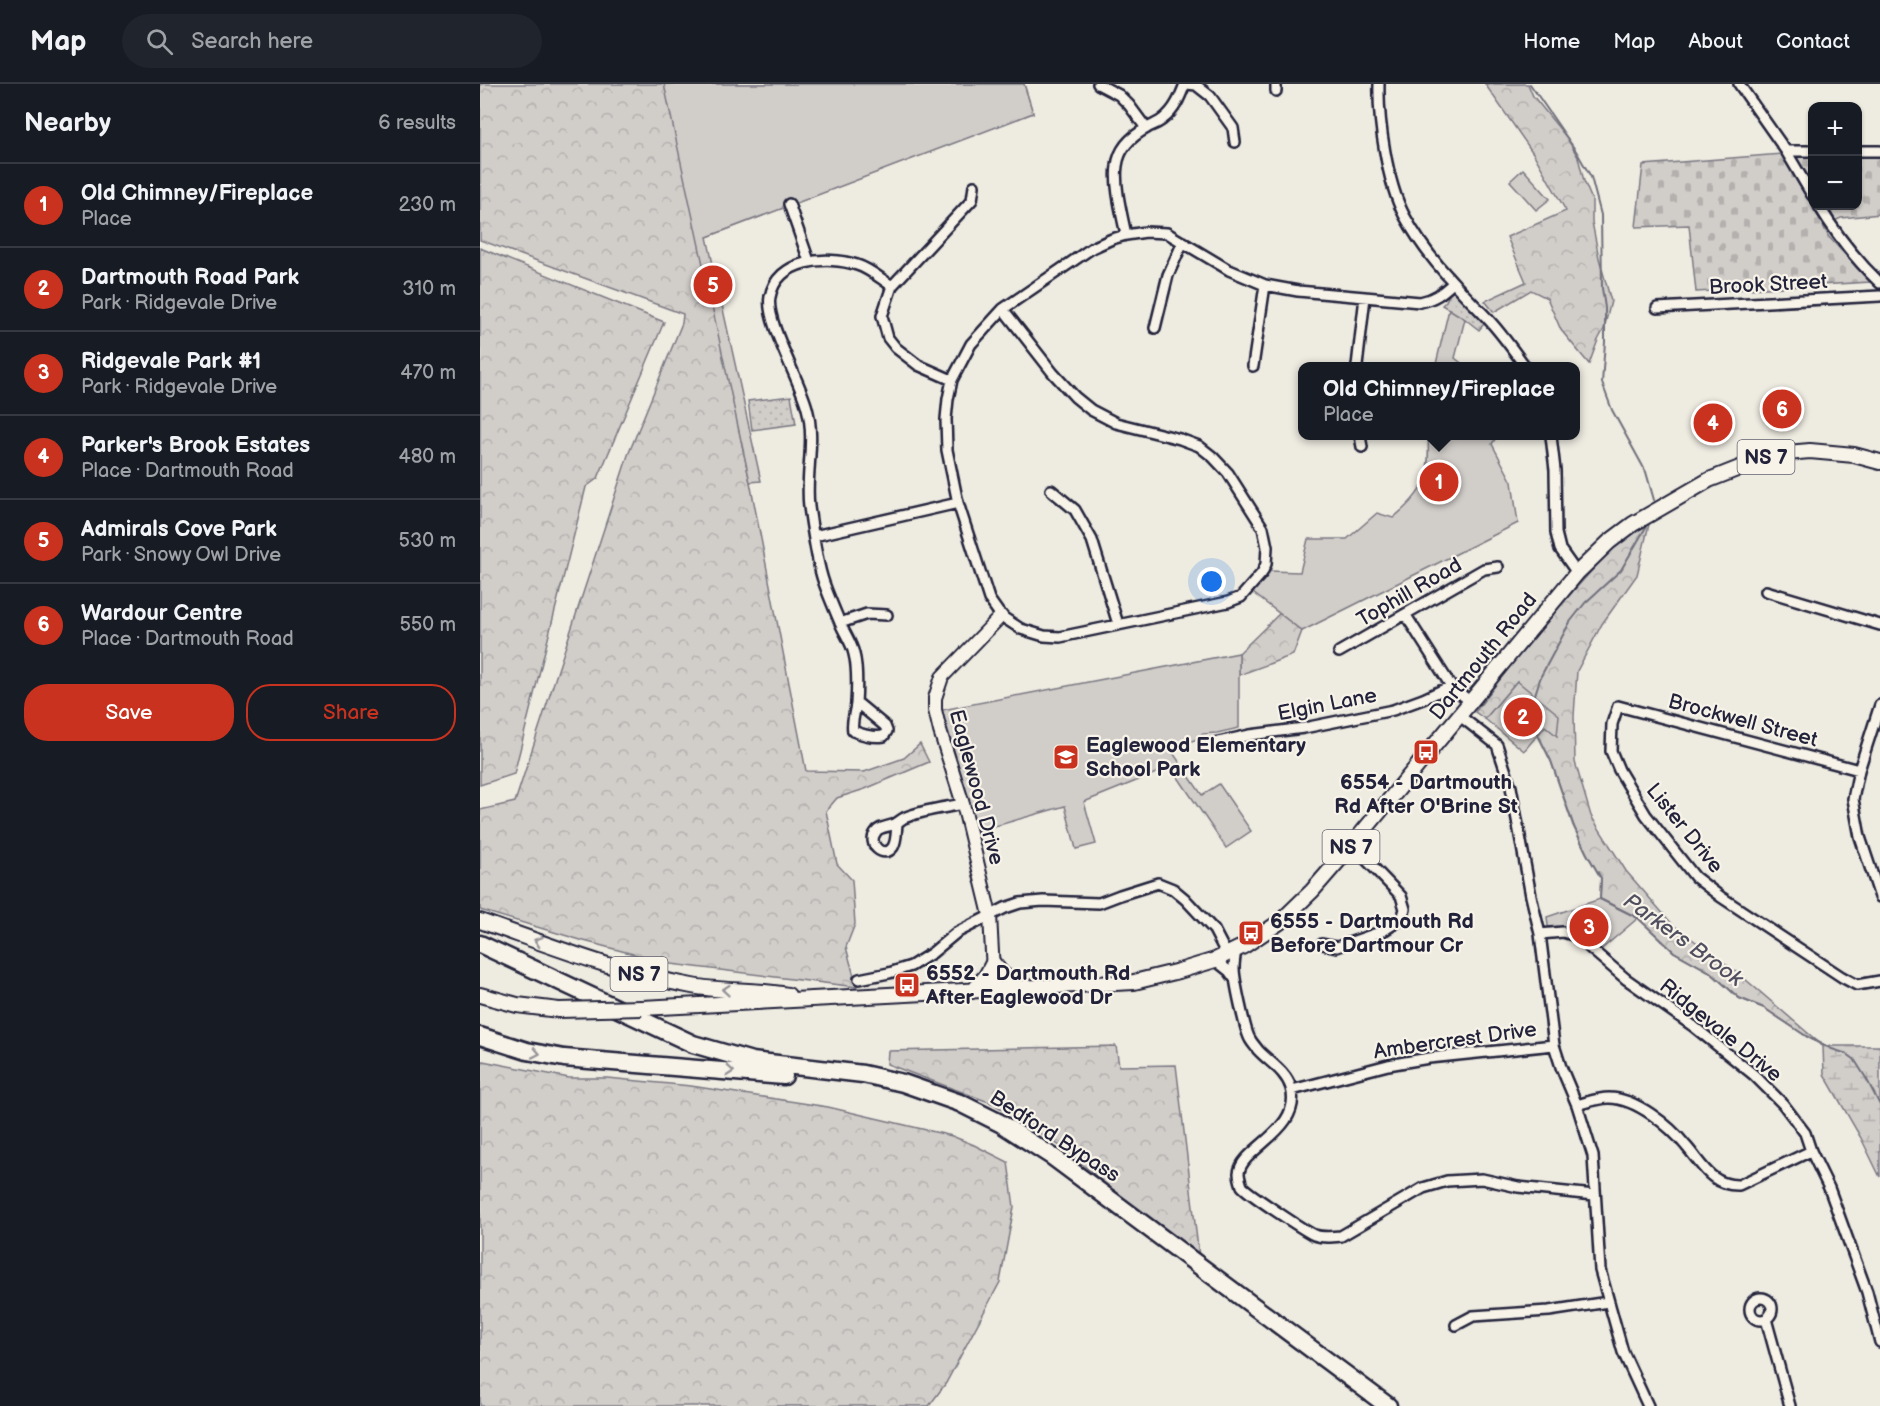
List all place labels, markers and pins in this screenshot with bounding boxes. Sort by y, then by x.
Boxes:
pin: 5 [694,262,732,308]
pin: 6 [1762,386,1802,432]
pin: 4 [1694,400,1732,446]
pin: 1 [1420,460,1458,504]
pin: 2 [1504,694,1542,740]
place label: Eaglewood Elementary School Park [1086,733,1306,782]
bus stop icon: 6554 - Dartmouth Rd After O'Brine St [1411,737,1441,767]
school or university icon: Eaglewood Elementary School Park [1051,742,1081,772]
place label: 6554 - Dartmouth Rd After O'Brine St [1334,770,1518,819]
pin: 3 [1570,904,1608,950]
place label: 6555 - Dartmouth Rd Before Dartmour Cr [1270,909,1474,958]
bus stop icon: 6555 - Dartmouth Rd Before Dartmour Cr [1236,918,1266,948]
place label: 6552 - Dartmouth Rd After Eaglewood Dr [925,961,1130,1010]
bus stop icon: 6552 - Dartmouth Rd After Eaglewood Dr [892,970,922,1000]

